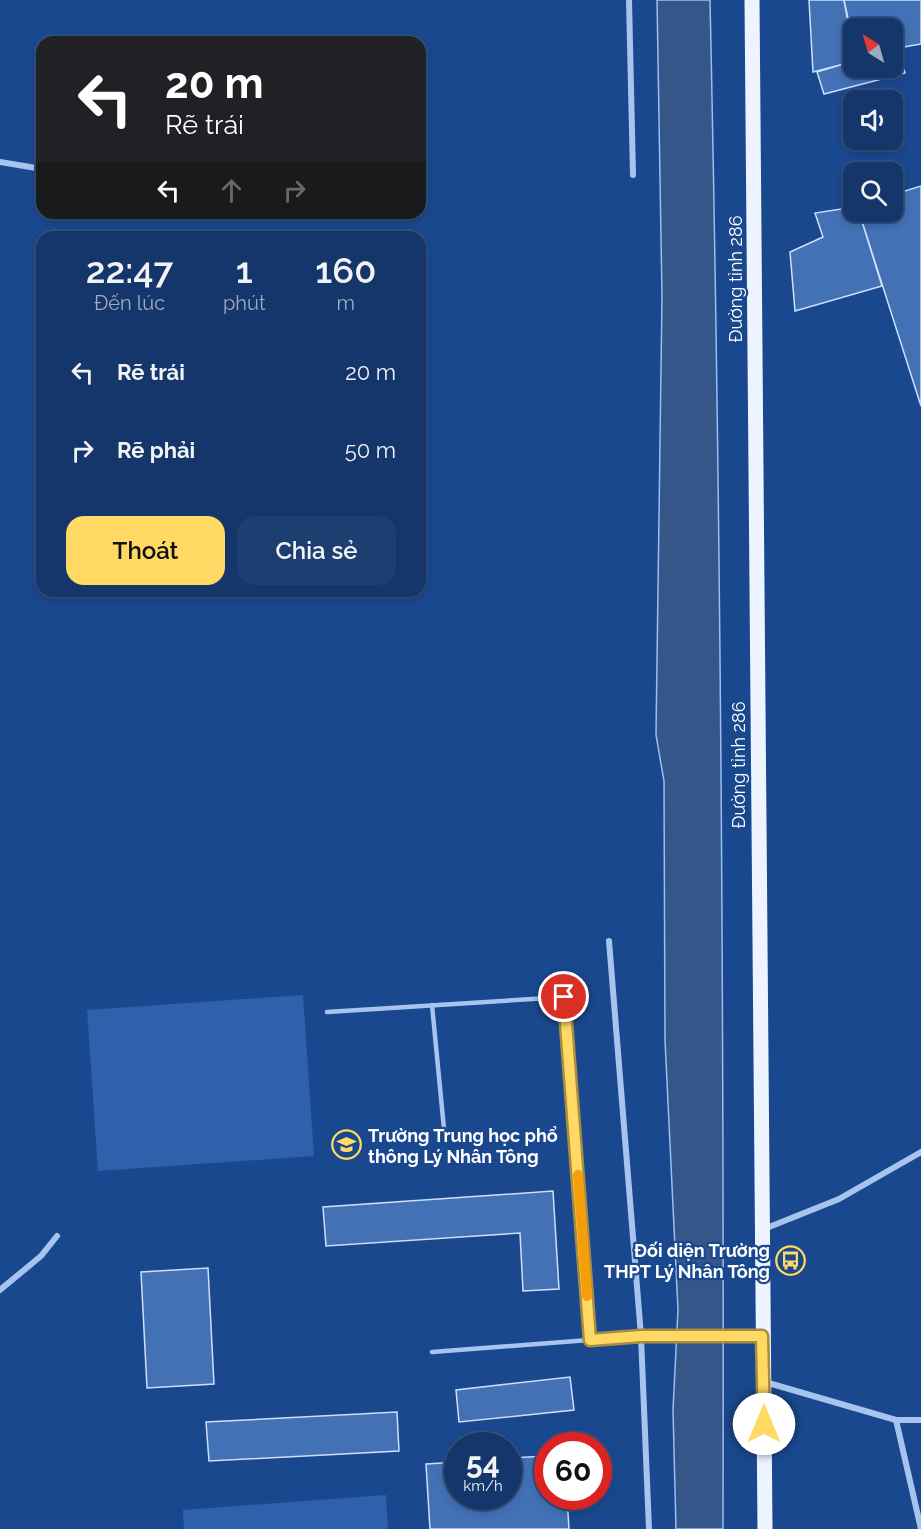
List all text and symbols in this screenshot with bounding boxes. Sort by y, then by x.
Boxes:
north arrow [843,18,903,78]
map controls [843,18,903,222]
text: 20 m [165,59,264,108]
icon: left [66,60,144,138]
button: sound [843,90,903,150]
text: Rẽ trái [165,109,244,140]
button: search [843,162,903,222]
icon: left [152,174,185,207]
icon: ahead [215,174,248,207]
icon: right [278,174,311,207]
street label: Đường tỉnh 286 [725,215,746,343]
text: 22:47 [86,249,173,291]
text: 1 [236,249,253,291]
text: 160 [315,249,376,291]
text: Đến lúc [94,291,165,315]
text: phút [223,291,266,315]
text: m [337,291,355,315]
icon: left [66,356,99,389]
text: Rẽ trái [117,359,185,385]
text: 20 m [345,359,396,385]
icon: right [66,434,99,467]
text: Rẽ phải [117,437,195,463]
text: 50 m [345,437,396,463]
button: Thoát [66,516,225,585]
button: Chia sẻ [237,516,396,585]
street label: Đường tỉnh 286 [728,701,749,829]
pin [538,971,589,1022]
icon: arrive [547,980,580,1013]
place label: Trường Trung học phổ thông Lý Nhân Tông [368,1125,558,1167]
school or university icon: Trường Trung học phổ thông Lý Nhân Tông [331,1129,363,1161]
place label: Đối diện Trường THPT Lý Nhân Tông [604,1240,770,1282]
bus stop icon: Đối diện Trường THPT Lý Nhân Tông [775,1244,807,1276]
position arrow [732,1392,796,1456]
speed limit sign: 60 [534,1432,612,1510]
text: 54 [466,1446,500,1481]
text: km/h [463,1477,503,1495]

